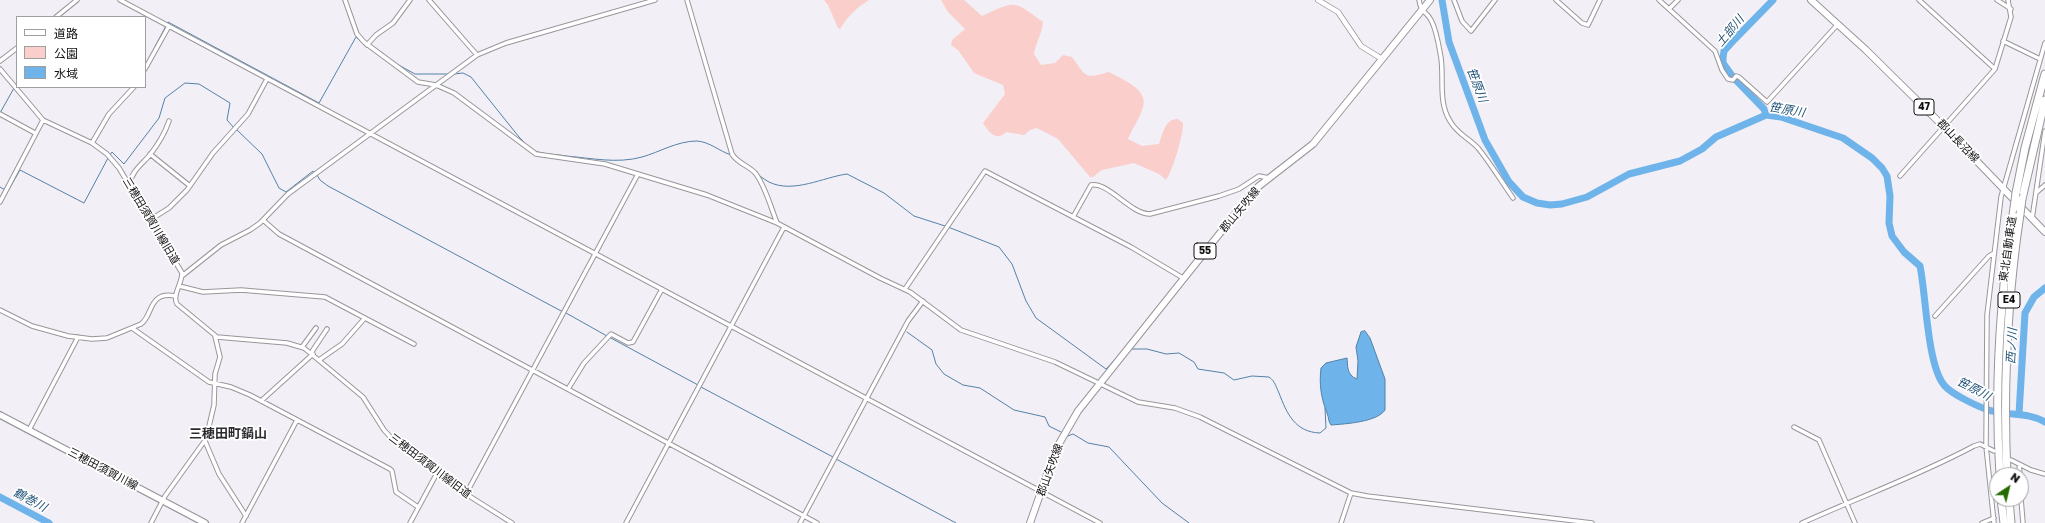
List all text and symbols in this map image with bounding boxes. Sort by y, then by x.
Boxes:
water label: 土部川 [1713,13,1747,49]
legend [16,16,146,88]
text: 道路 [54,26,78,41]
text: 公園 [54,46,78,61]
text: 水域 [54,66,78,81]
water label: 笹原川 [1464,66,1490,104]
road number: 47 [1914,99,1934,115]
water label: 笹原川 [1768,100,1806,120]
street label: 郡山長沼線 [1934,117,1982,165]
street label: 三穂田須賀川線旧道 [120,175,182,267]
street label: 郡山矢吹線 [1217,185,1263,235]
street label: 東北自動車道 [1997,215,2019,283]
road number: 55 [1194,243,1216,259]
road number: E4 [1998,292,2020,308]
water label: 西ノ川 [2004,328,2020,364]
water label: 笹原川 [1955,374,1993,404]
district label: 三穂田町鍋山 [189,426,267,442]
street label: 三穂田須賀川線旧道 [386,431,474,501]
street label: 郡山矢吹線 [1034,442,1066,498]
street label: 三穂田須賀川線 [66,445,140,493]
north arrow [1989,467,2029,507]
text: N [2008,470,2023,485]
water label: 鶴巻川 [11,485,49,515]

